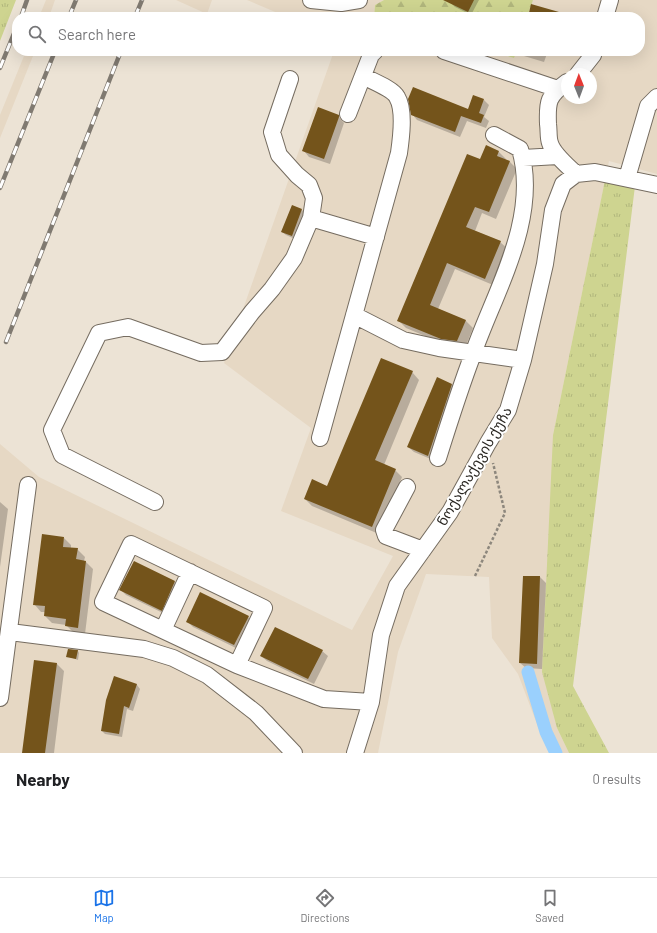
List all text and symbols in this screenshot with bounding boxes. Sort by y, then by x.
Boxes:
search box [12,12,645,56]
icon: search [26,23,48,45]
text: Search here [58,25,136,43]
north arrow [561,68,597,104]
street label: ნოქალაქევის ქუჩა [433,403,516,529]
text: Nearby [16,769,70,789]
text: 0 results [592,771,641,787]
tab: Map [93,887,115,924]
tab: Directions [300,887,350,924]
tab: Saved [535,887,564,924]

